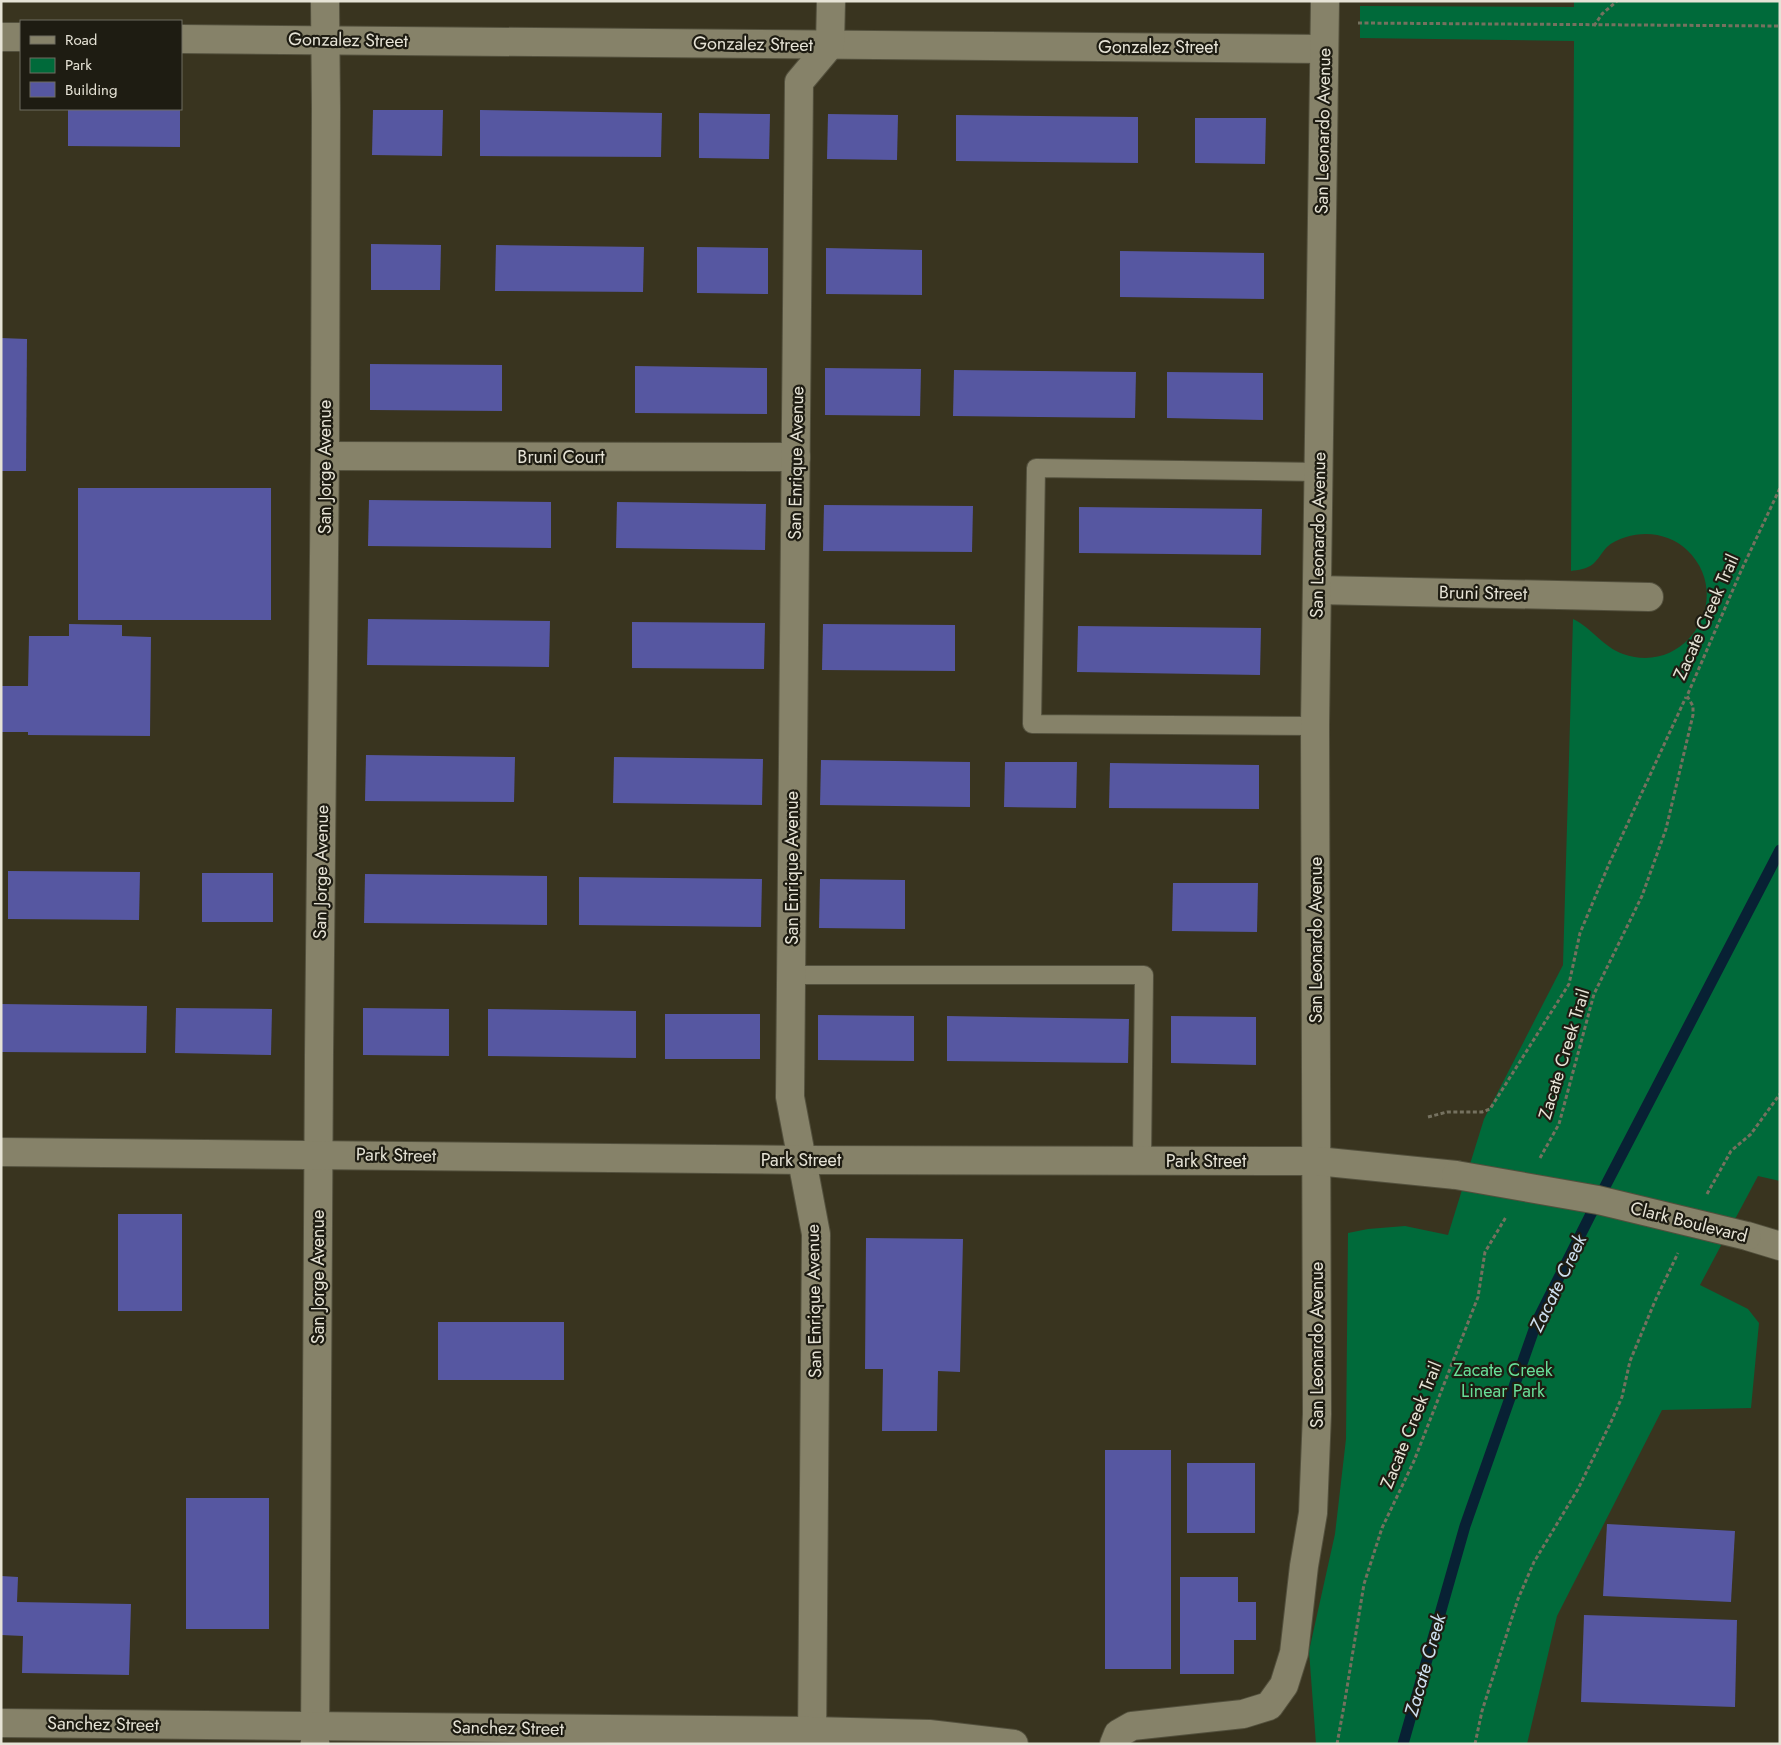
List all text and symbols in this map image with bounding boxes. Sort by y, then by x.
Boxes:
legend [20,20,182,110]
street label: Gonzalez Street [288,26,409,54]
text: Road [65,29,97,51]
street label: Gonzalez Street [693,30,814,58]
street label: Gonzalez Street [1098,34,1219,60]
street label: San Leonardo Avenue [1309,48,1337,214]
text: Park [65,54,92,76]
text: Building [65,79,117,101]
street label: San Enrique Avenue [782,386,810,540]
street label: San Jorge Avenue [312,400,338,534]
street label: Bruni Court [517,444,605,470]
street label: San Leonardo Avenue [1304,452,1332,618]
street label: Zacate Creek Trail [1667,550,1745,684]
street label: Bruni Street [1439,579,1528,607]
street label: San Enrique Avenue [779,791,805,945]
street label: San Jorge Avenue [307,805,335,939]
street label: San Leonardo Avenue [1303,857,1329,1023]
street label: Zacate Creek Trail [1532,985,1596,1123]
street label: Park Street [356,1141,437,1169]
street label: Park Street [761,1147,842,1173]
street label: Park Street [1166,1148,1247,1174]
street label: Clark Boulevard [1628,1195,1750,1249]
street label: San Jorge Avenue [305,1210,331,1344]
street label: San Enrique Avenue [800,1224,828,1378]
water label: Zacate Creek [1522,1229,1594,1337]
street label: San Leonardo Avenue [1304,1262,1330,1428]
street label: Zacate Creek Trail [1374,1357,1448,1493]
park label: Zacate Creek Linear Park [1453,1357,1553,1404]
water label: Zacate Creek [1397,1610,1453,1720]
street label: Sanchez Street [47,1710,160,1738]
street label: Sanchez Street [452,1714,565,1742]

